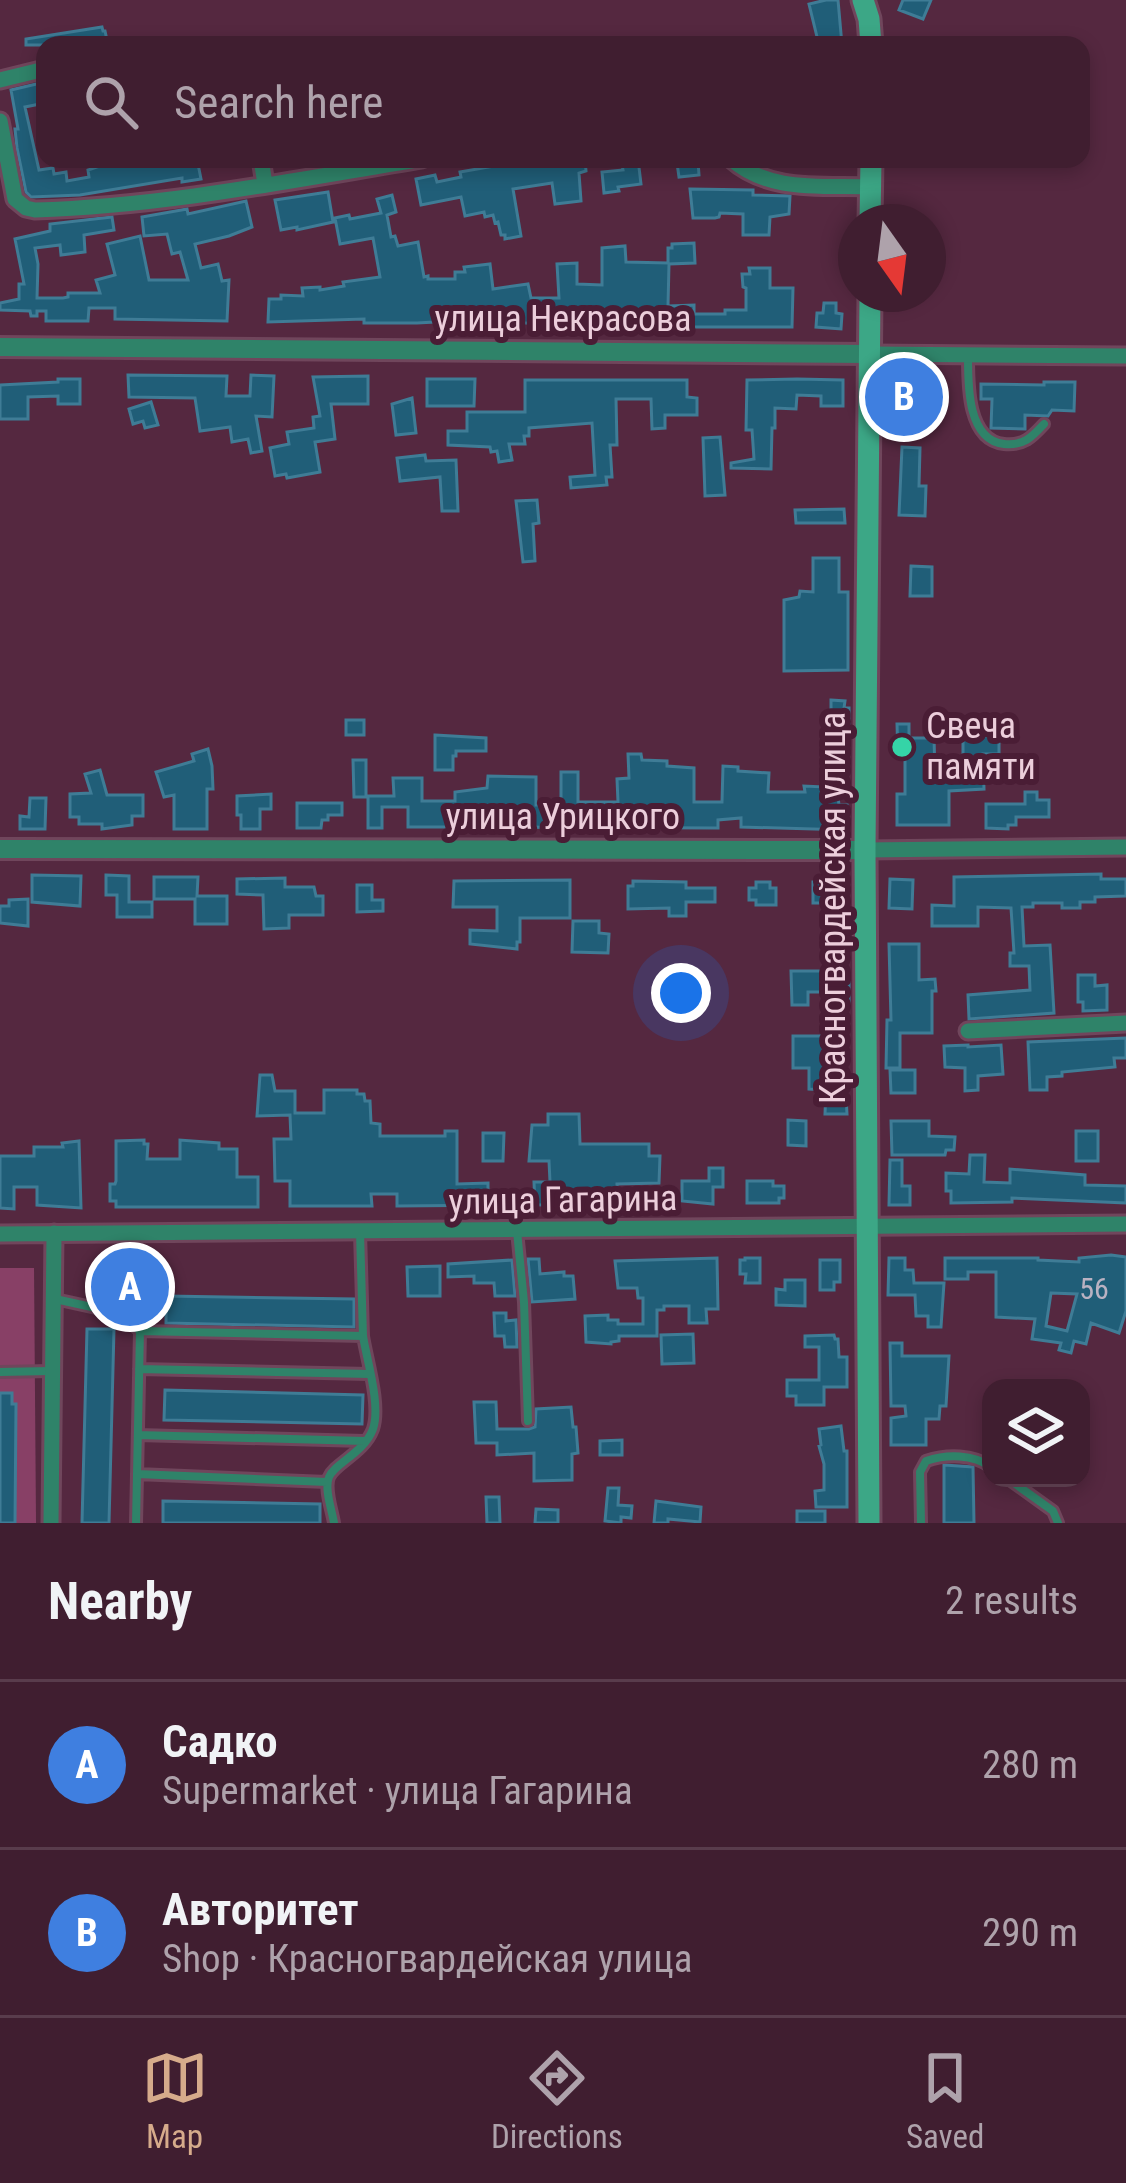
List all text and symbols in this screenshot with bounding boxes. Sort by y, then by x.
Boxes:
search box [36,36,1090,168]
icon: search [78,69,144,135]
text: Search here [174,76,383,129]
north arrow [838,204,946,312]
street label: улица Некрасова [435,298,691,340]
pin: B [865,352,943,442]
place label: Свеча памяти [926,705,1036,788]
street label: Красногвардейская улица [812,712,854,1104]
marker: Свеча памяти [889,734,915,760]
street label: улица Урицкого [446,796,680,838]
your location [651,963,711,1023]
street label: улица Гагарина [448,1177,678,1223]
pin: A [91,1242,169,1332]
house number: 56 [1079,1271,1109,1306]
map controls [982,1379,1090,1487]
button: layers [982,1379,1090,1487]
text: Nearby [48,1572,192,1631]
text: 2 results [945,1578,1078,1624]
text: Садко [162,1715,278,1768]
text: A [75,1742,99,1788]
text: 280 m [982,1742,1078,1788]
text: Supermarket · улица Гагарина [162,1768,633,1814]
text: Авторитет [162,1883,359,1936]
text: B [76,1910,98,1956]
text: 290 m [982,1910,1078,1956]
text: Shop · Красногвардейская улица [162,1936,692,1982]
tab: Map [142,2045,208,2156]
tab: Directions [491,2045,623,2156]
tab: Saved [906,2045,984,2156]

